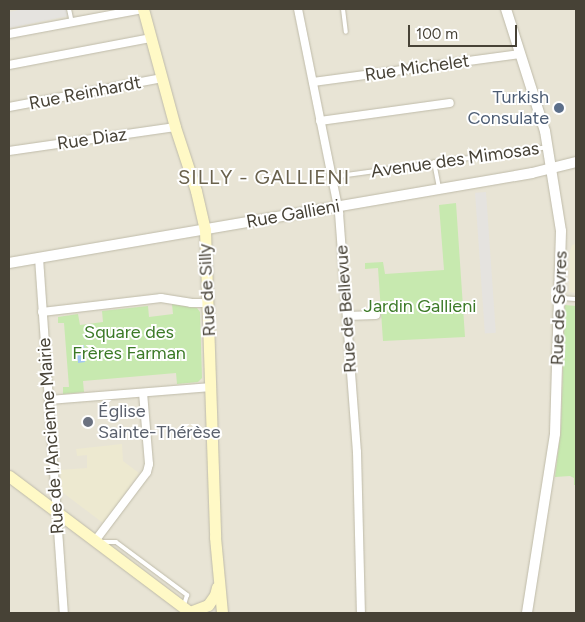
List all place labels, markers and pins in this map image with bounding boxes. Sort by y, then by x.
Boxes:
place label: Turkish Consulate [467,87,549,130]
marker: Turkish Consulate [553,102,565,114]
place label: Église Sainte-Thérèse [98,401,221,444]
marker: Église Sainte-Thérèse [82,416,94,428]

